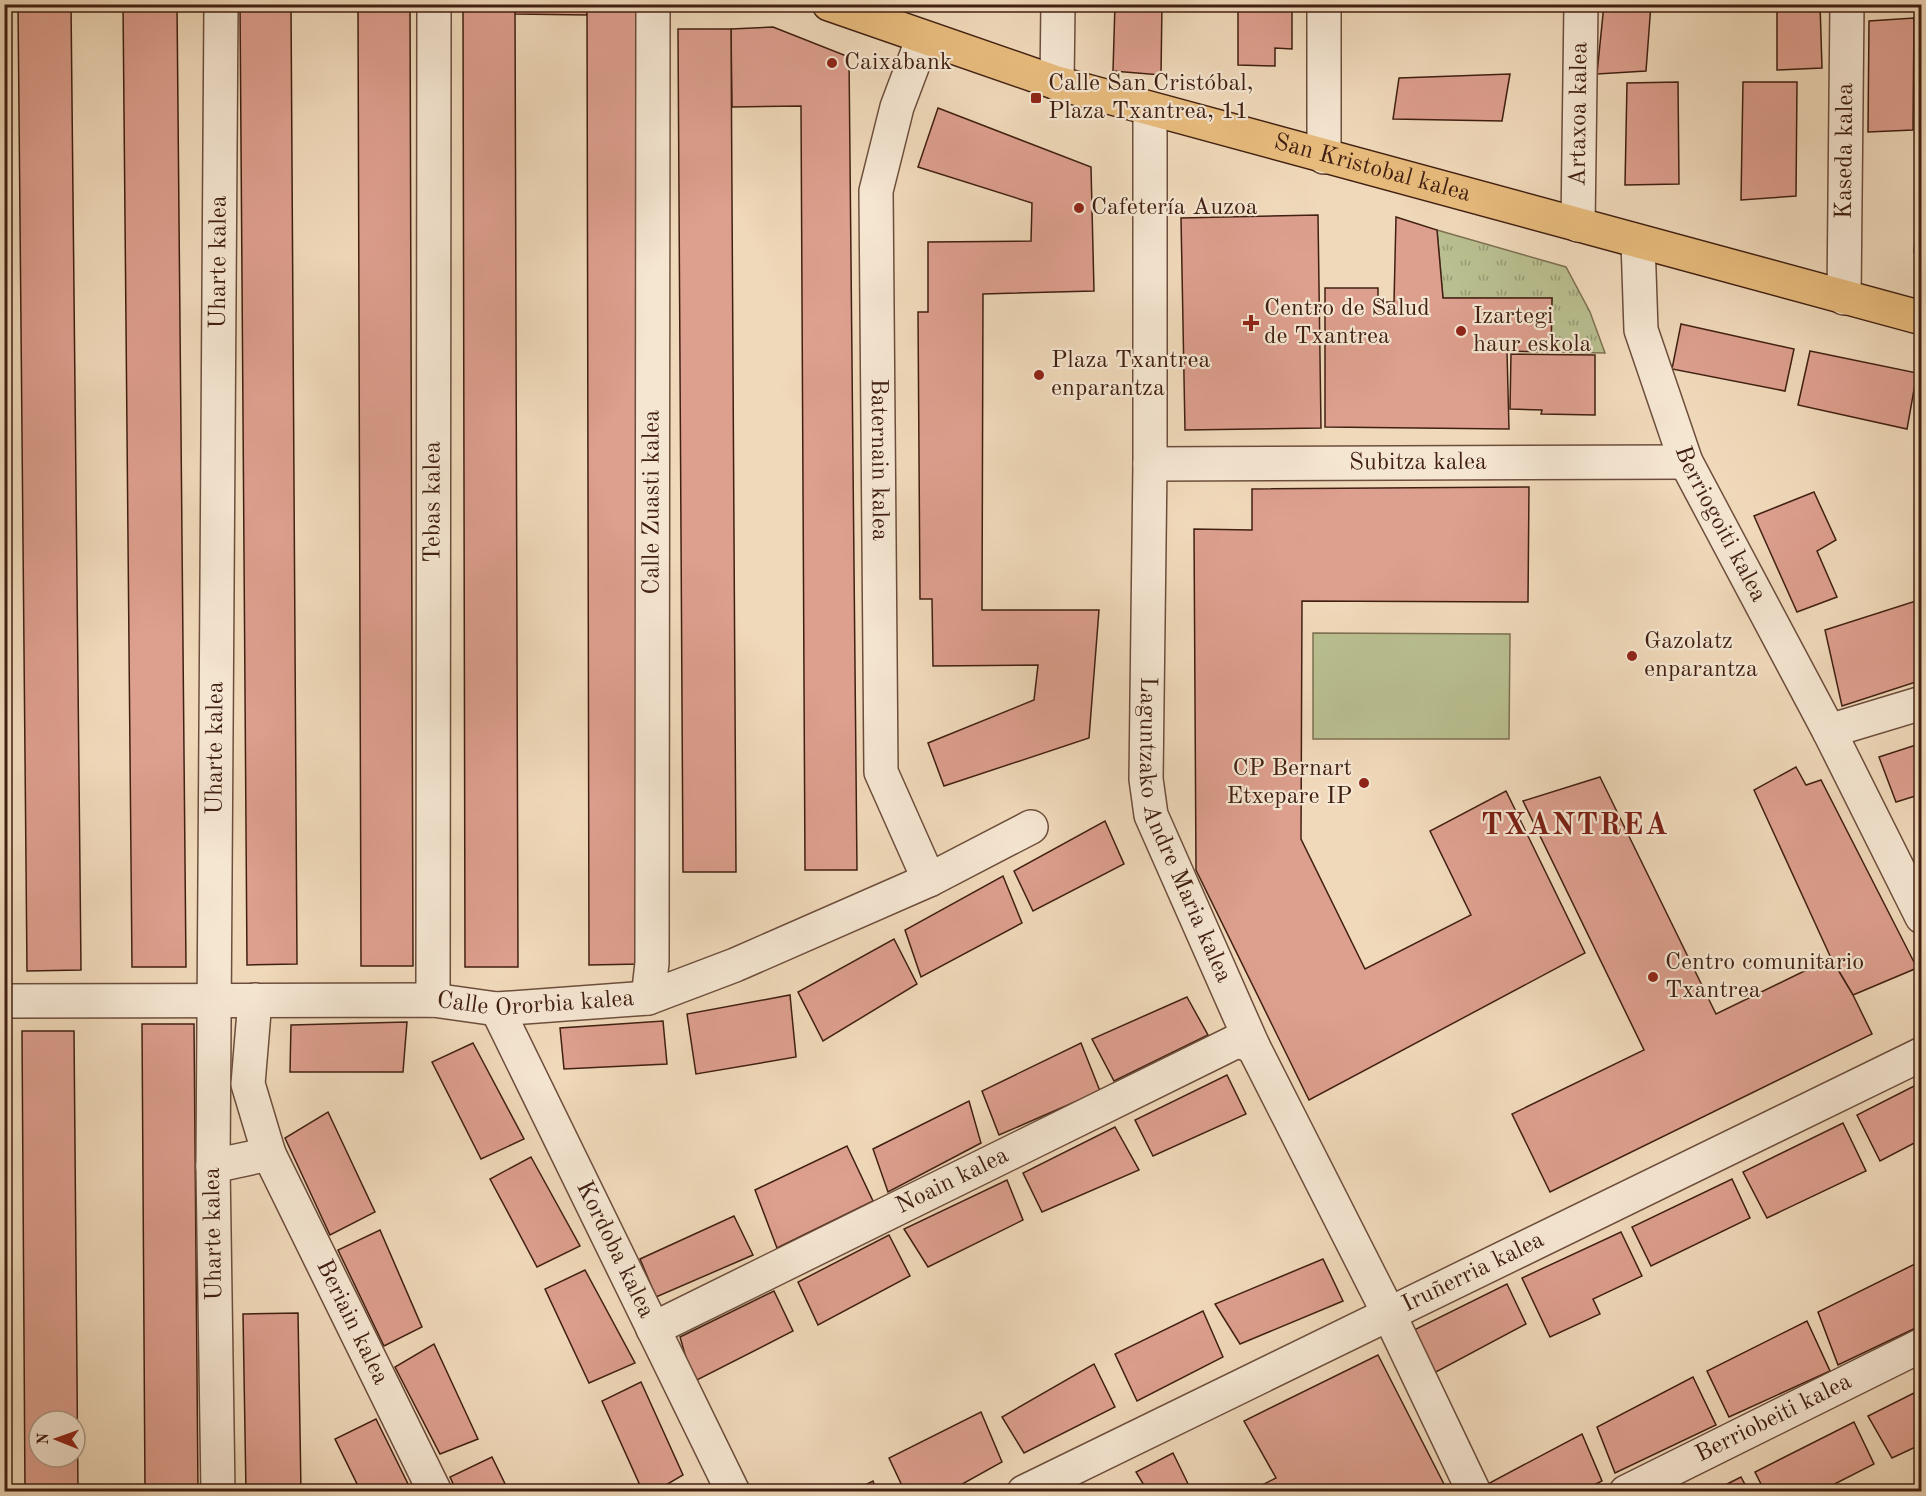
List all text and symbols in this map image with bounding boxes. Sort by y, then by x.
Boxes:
street label: Artaxoa kalea [1567,41,1592,186]
place label: Caixabank [844,51,952,75]
marker: Caixabank [825,56,839,70]
place label: Calle San Cristóbal, Plaza Txantrea, 11 [1048,72,1254,124]
street label: Kaseda kalea [1833,83,1858,219]
marker: Calle San Cristóbal, Plaza Txantrea, 11 [1029,91,1043,105]
street label: San Kristobal kalea [1271,130,1473,207]
street label: Uharte kalea [207,195,232,329]
place label: Cafetería Auzoa [1091,196,1258,220]
marker: Cafetería Auzoa [1072,201,1086,215]
place label: Centro de Salud de Txantrea [1264,297,1430,349]
place label: Izartegi haur eskola [1473,305,1592,357]
marker: Centro de Salud de Txantrea [1242,314,1260,332]
marker: Izartegi haur eskola [1454,324,1468,338]
place label: Plaza Txantrea enparantza [1051,349,1211,401]
marker: Plaza Txantrea enparantza [1032,368,1046,382]
street label: Baternain kalea [866,378,891,541]
street label: Calle Zuasti kalea [640,410,665,595]
street label: Tebas kalea [421,441,446,563]
street label: Berriogoiti kalea [1670,443,1770,606]
street label: Subitza kalea [1349,451,1487,475]
place label: Gazolatz enparantza [1644,630,1758,682]
marker: Gazolatz enparantza [1625,649,1639,663]
street label: Laguntzako Andre Maria kalea [1133,676,1236,986]
street label: Uharte kalea [203,681,228,815]
place label: CP Bernart Etxepare IP [1226,757,1352,809]
marker: CP Bernart Etxepare IP [1357,776,1371,790]
district label: TXANTREA [1481,811,1669,841]
place label: Centro comunitario Txantrea [1665,951,1864,1003]
marker: Centro comunitario Txantrea [1646,970,1660,984]
street label: Calle Ororbia kalea [435,987,635,1021]
street label: Noain kalea [892,1143,1013,1219]
street label: Uharte kalea [201,1167,227,1301]
street label: Kordoba kalea [571,1178,658,1322]
street label: Iruñerria kalea [1399,1228,1548,1317]
street label: Beriain kalea [311,1256,392,1389]
street label: Berriobeiti kalea [1692,1370,1856,1467]
north arrow [27,1409,87,1469]
text: N [36,1432,52,1445]

